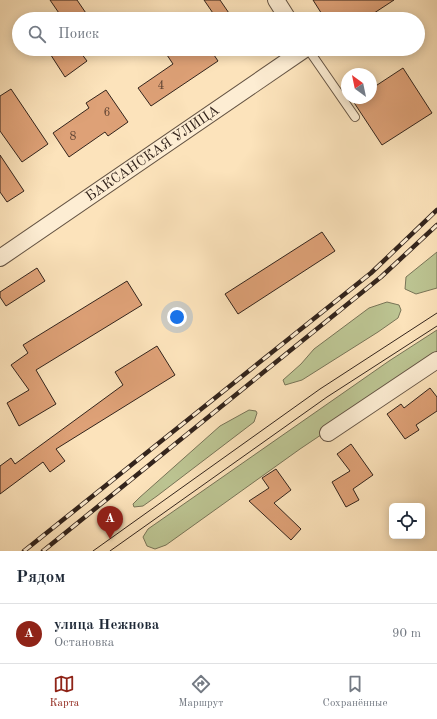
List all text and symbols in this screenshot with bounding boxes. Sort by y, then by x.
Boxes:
search box [12,12,425,56]
icon: search [26,23,48,45]
text: Поиск [58,27,99,42]
north arrow [341,68,377,104]
house number: 4 [158,80,165,92]
street label: БАКСАНСКАЯ УЛИЦА [83,103,222,204]
house number: 6 [104,107,111,119]
house number: 8 [70,131,77,143]
your location [167,307,187,327]
map controls [389,503,425,539]
button: locate [389,503,425,539]
pin: A [97,506,123,539]
text: Рядом [16,569,65,586]
text: улица Нежнова [54,618,159,633]
text: A [24,627,34,640]
text: 90 m [392,627,421,640]
text: Остановка [54,636,114,649]
tab: Карта [50,673,79,711]
tab: Маршрут [178,673,224,711]
tab: Сохранённые [323,673,387,711]

